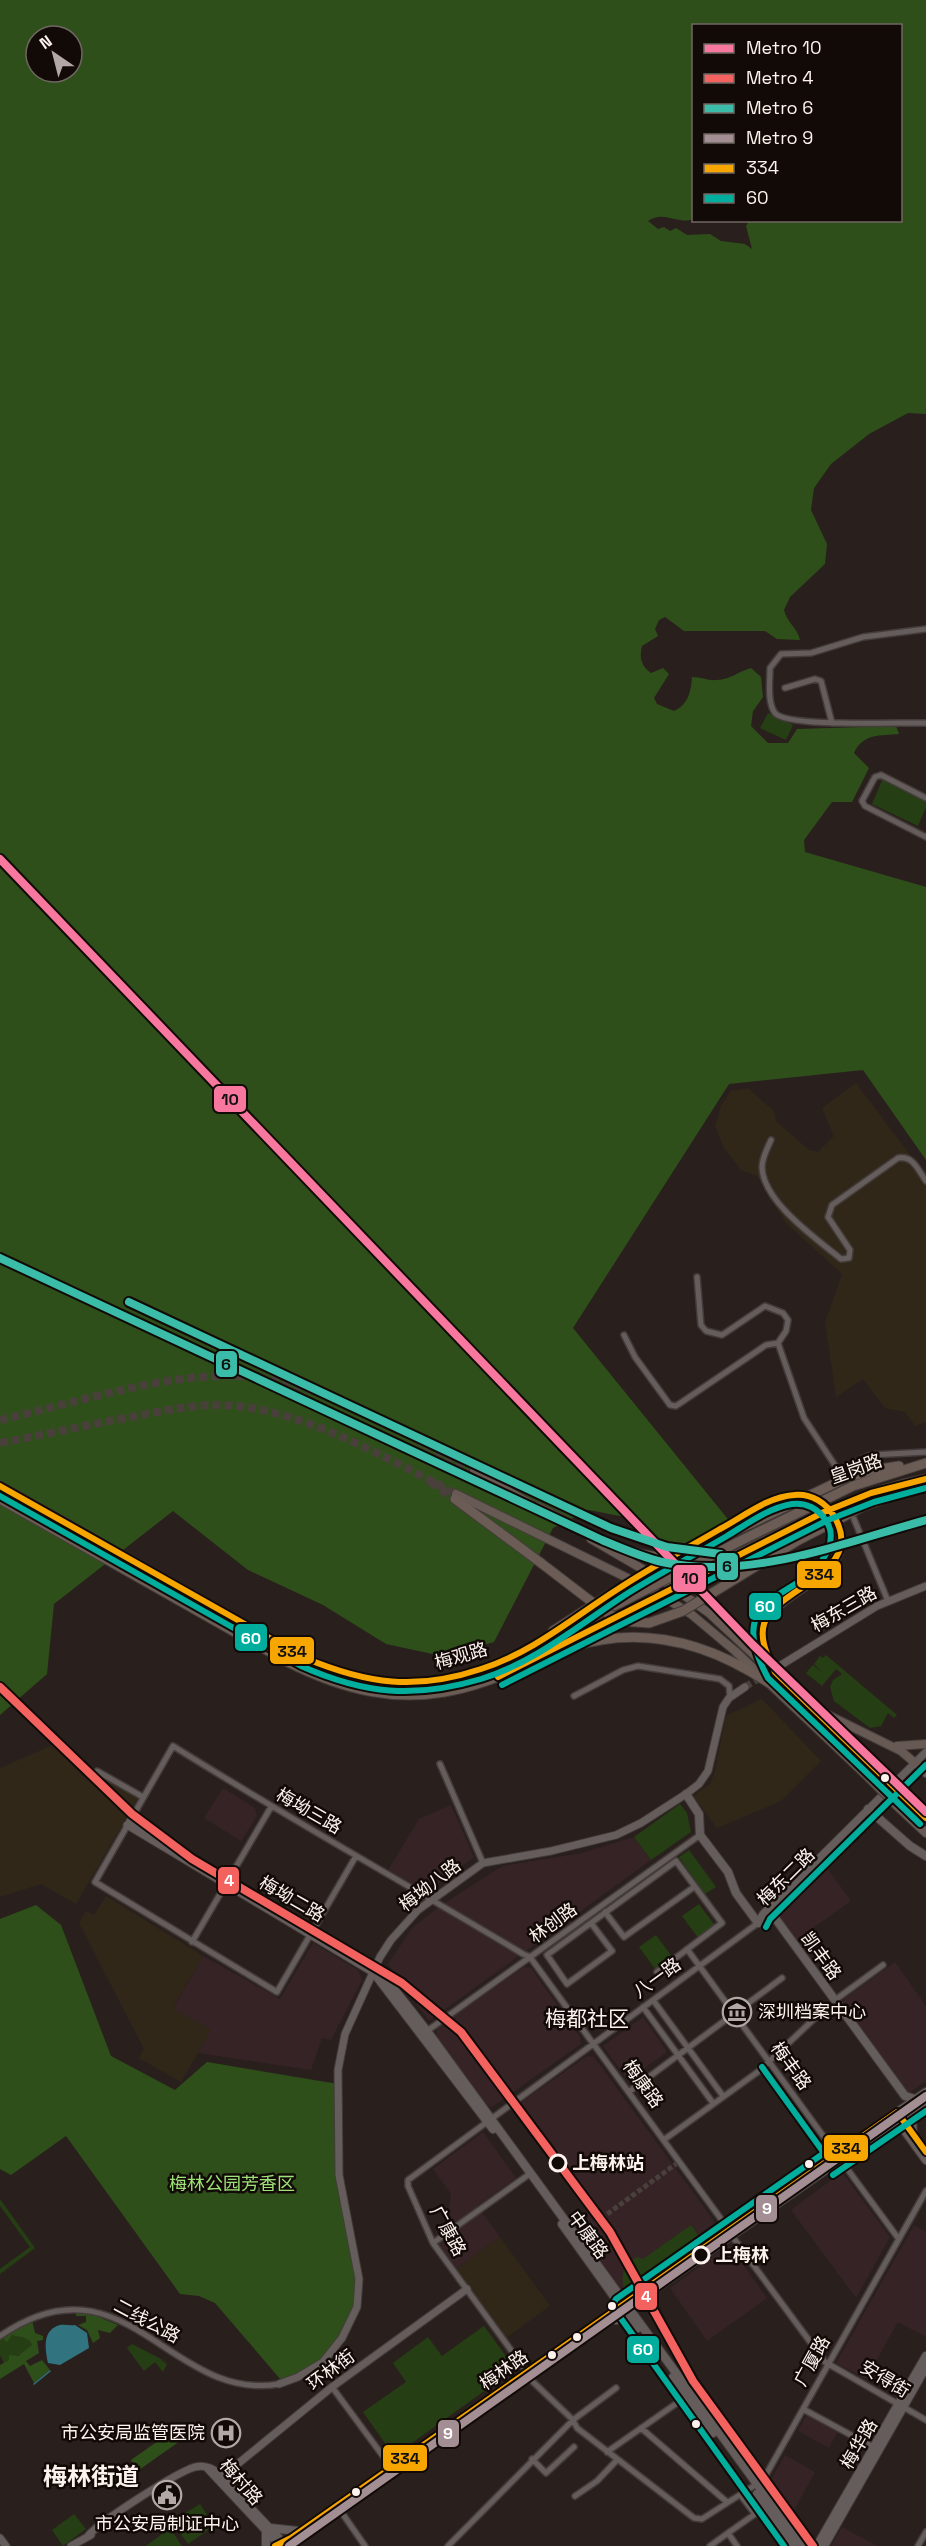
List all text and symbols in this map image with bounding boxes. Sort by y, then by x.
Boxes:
north arrow [24,24,84,84]
legend [692,24,902,222]
text: N [35,30,56,54]
text: Metro 10 [746,36,821,59]
text: Metro 4 [746,66,814,89]
text: Metro 6 [746,96,813,119]
text: Metro 9 [746,126,813,149]
text: 334 [746,156,779,179]
text: 60 [746,186,769,209]
line badge: 10 [213,1085,247,1113]
text: 10 [221,1089,239,1110]
line badge: 6 [215,1350,238,1378]
text: 6 [221,1354,231,1375]
street label: 皇岗路 [827,1448,885,1489]
line badge: 6 [716,1552,739,1581]
text: 6 [722,1556,732,1577]
line badge: 334 [796,1560,842,1589]
line badge: 10 [672,1564,707,1593]
text: 334 [804,1564,834,1585]
text: 10 [681,1568,699,1589]
street label: 梅东三路 [807,1581,881,1637]
line badge: 60 [748,1592,782,1621]
text: 60 [755,1596,775,1617]
line badge: 60 [234,1623,268,1652]
text: 60 [241,1628,261,1649]
line badge: 334 [269,1636,315,1665]
street label: 梅观路 [432,1637,490,1674]
text: 334 [277,1641,307,1662]
unlabelled marker [879,1772,891,1784]
street label: 梅坳三路 [272,1783,346,1839]
street label: 梅东二路 [752,1843,819,1910]
street label: 梅坳八路 [394,1853,465,1916]
line badge: 4 [217,1866,240,1895]
text: 4 [224,1870,234,1891]
street label: 梅坳二路 [255,1871,329,1927]
street label: 林创路 [524,1897,581,1948]
street label: 凯丰路 [796,1927,847,1984]
street label: 八一路 [628,1952,685,2003]
museum icon: 深圳档案中心 [721,1996,753,2028]
place label: 深圳档案中心 [758,2000,866,2023]
district label: 梅都社区 [545,2005,629,2032]
street label: 梅丰路 [766,2037,817,2094]
street label: 梅康路 [618,2055,669,2112]
line badge: 334 [823,2134,869,2162]
text: 334 [831,2138,861,2159]
place label: 上梅林站 [572,2151,644,2174]
marker: 上梅林站 [549,2154,567,2172]
unlabelled marker [803,2158,815,2170]
park label: 梅林公园芳香区 [169,2172,295,2195]
line badge: 9 [755,2194,778,2223]
text: 9 [762,2198,772,2219]
street label: 广康路 [425,2202,472,2260]
street label: 中康路 [563,2206,614,2263]
place label: 上梅林 [715,2243,769,2266]
marker: 上梅林 [692,2246,710,2264]
line badge: 4 [634,2282,658,2311]
text: 4 [641,2286,651,2307]
street label: 二线公路 [110,2294,184,2348]
unlabelled marker [606,2300,618,2312]
unlabelled marker [571,2331,583,2343]
street label: 广厦路 [788,2332,835,2390]
line badge: 60 [626,2335,660,2364]
text: 60 [633,2339,653,2360]
street label: 环林街 [302,2344,359,2395]
street label: 梅林路 [475,2345,532,2394]
unlabelled marker [546,2349,558,2361]
street label: 安得街 [856,2355,914,2402]
street label: 梅华路 [835,2415,882,2473]
hospital icon: 市公安局监管医院 [210,2417,242,2449]
unlabelled marker [690,2418,702,2430]
line badge: 9 [437,2419,460,2448]
place label: 市公安局监管医院 [61,2421,205,2444]
text: 9 [443,2423,453,2444]
line badge: 334 [382,2444,428,2472]
text: 334 [390,2448,420,2469]
street label: 梅村路 [215,2454,268,2510]
district label: 梅林街道 [43,2461,139,2492]
public building icon: 市公安局制证中心 [151,2479,183,2511]
unlabelled marker [350,2486,362,2498]
place label: 市公安局制证中心 [95,2512,239,2535]

